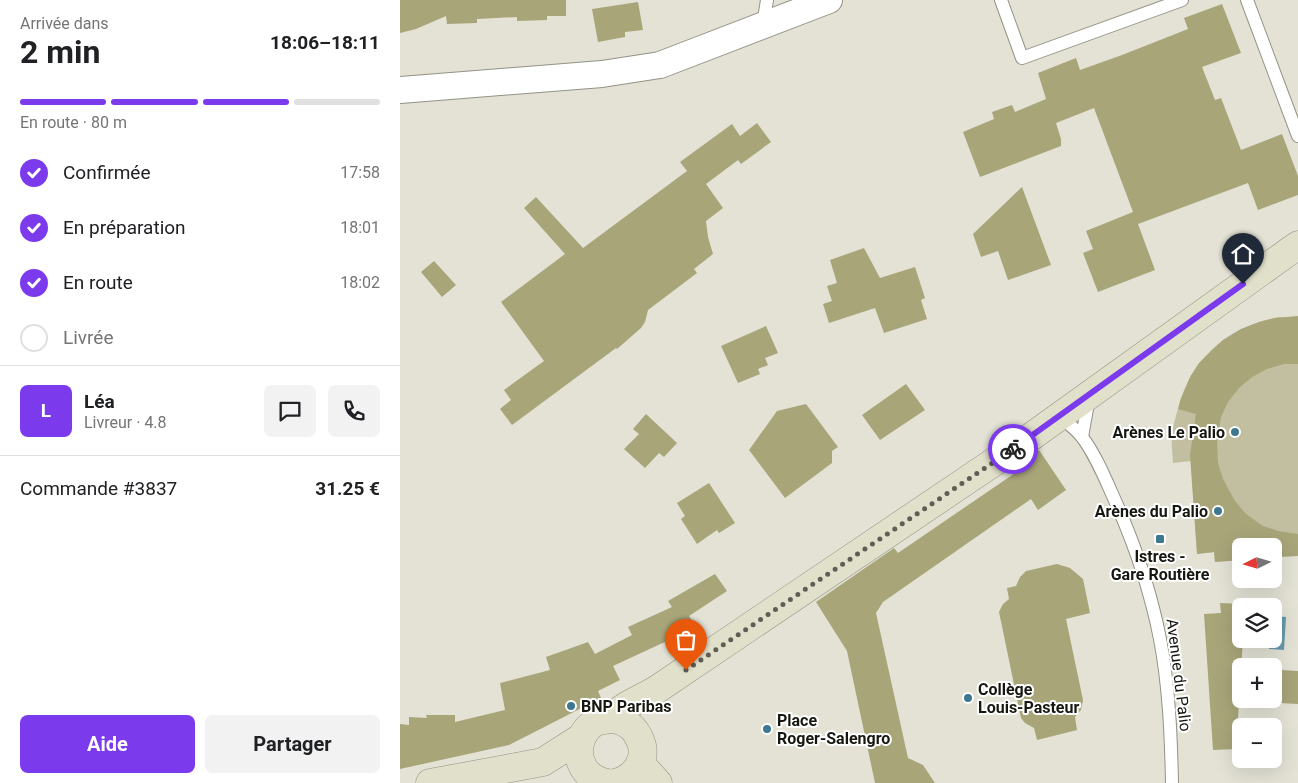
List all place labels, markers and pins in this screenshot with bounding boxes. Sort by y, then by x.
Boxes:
pin [1222,233,1264,284]
place label: Arènes Le Palio [1113,423,1225,442]
marker: Arènes Le Palio [1229,426,1241,438]
place label: Arènes du Palio [1095,502,1208,521]
marker: Arènes du Palio [1212,505,1224,517]
marker: Istres - Gare Routière [1154,533,1166,545]
place label: Istres - Gare Routière [1111,547,1210,584]
pin [665,619,707,670]
place label: Collège Louis-Pasteur [978,680,1079,717]
marker: Collège Louis-Pasteur [962,692,974,704]
place label: BNP Paribas [581,697,671,716]
marker: BNP Paribas [565,700,577,712]
place label: Place Roger-Salengro [777,711,890,748]
marker: Place Roger-Salengro [761,723,773,735]

